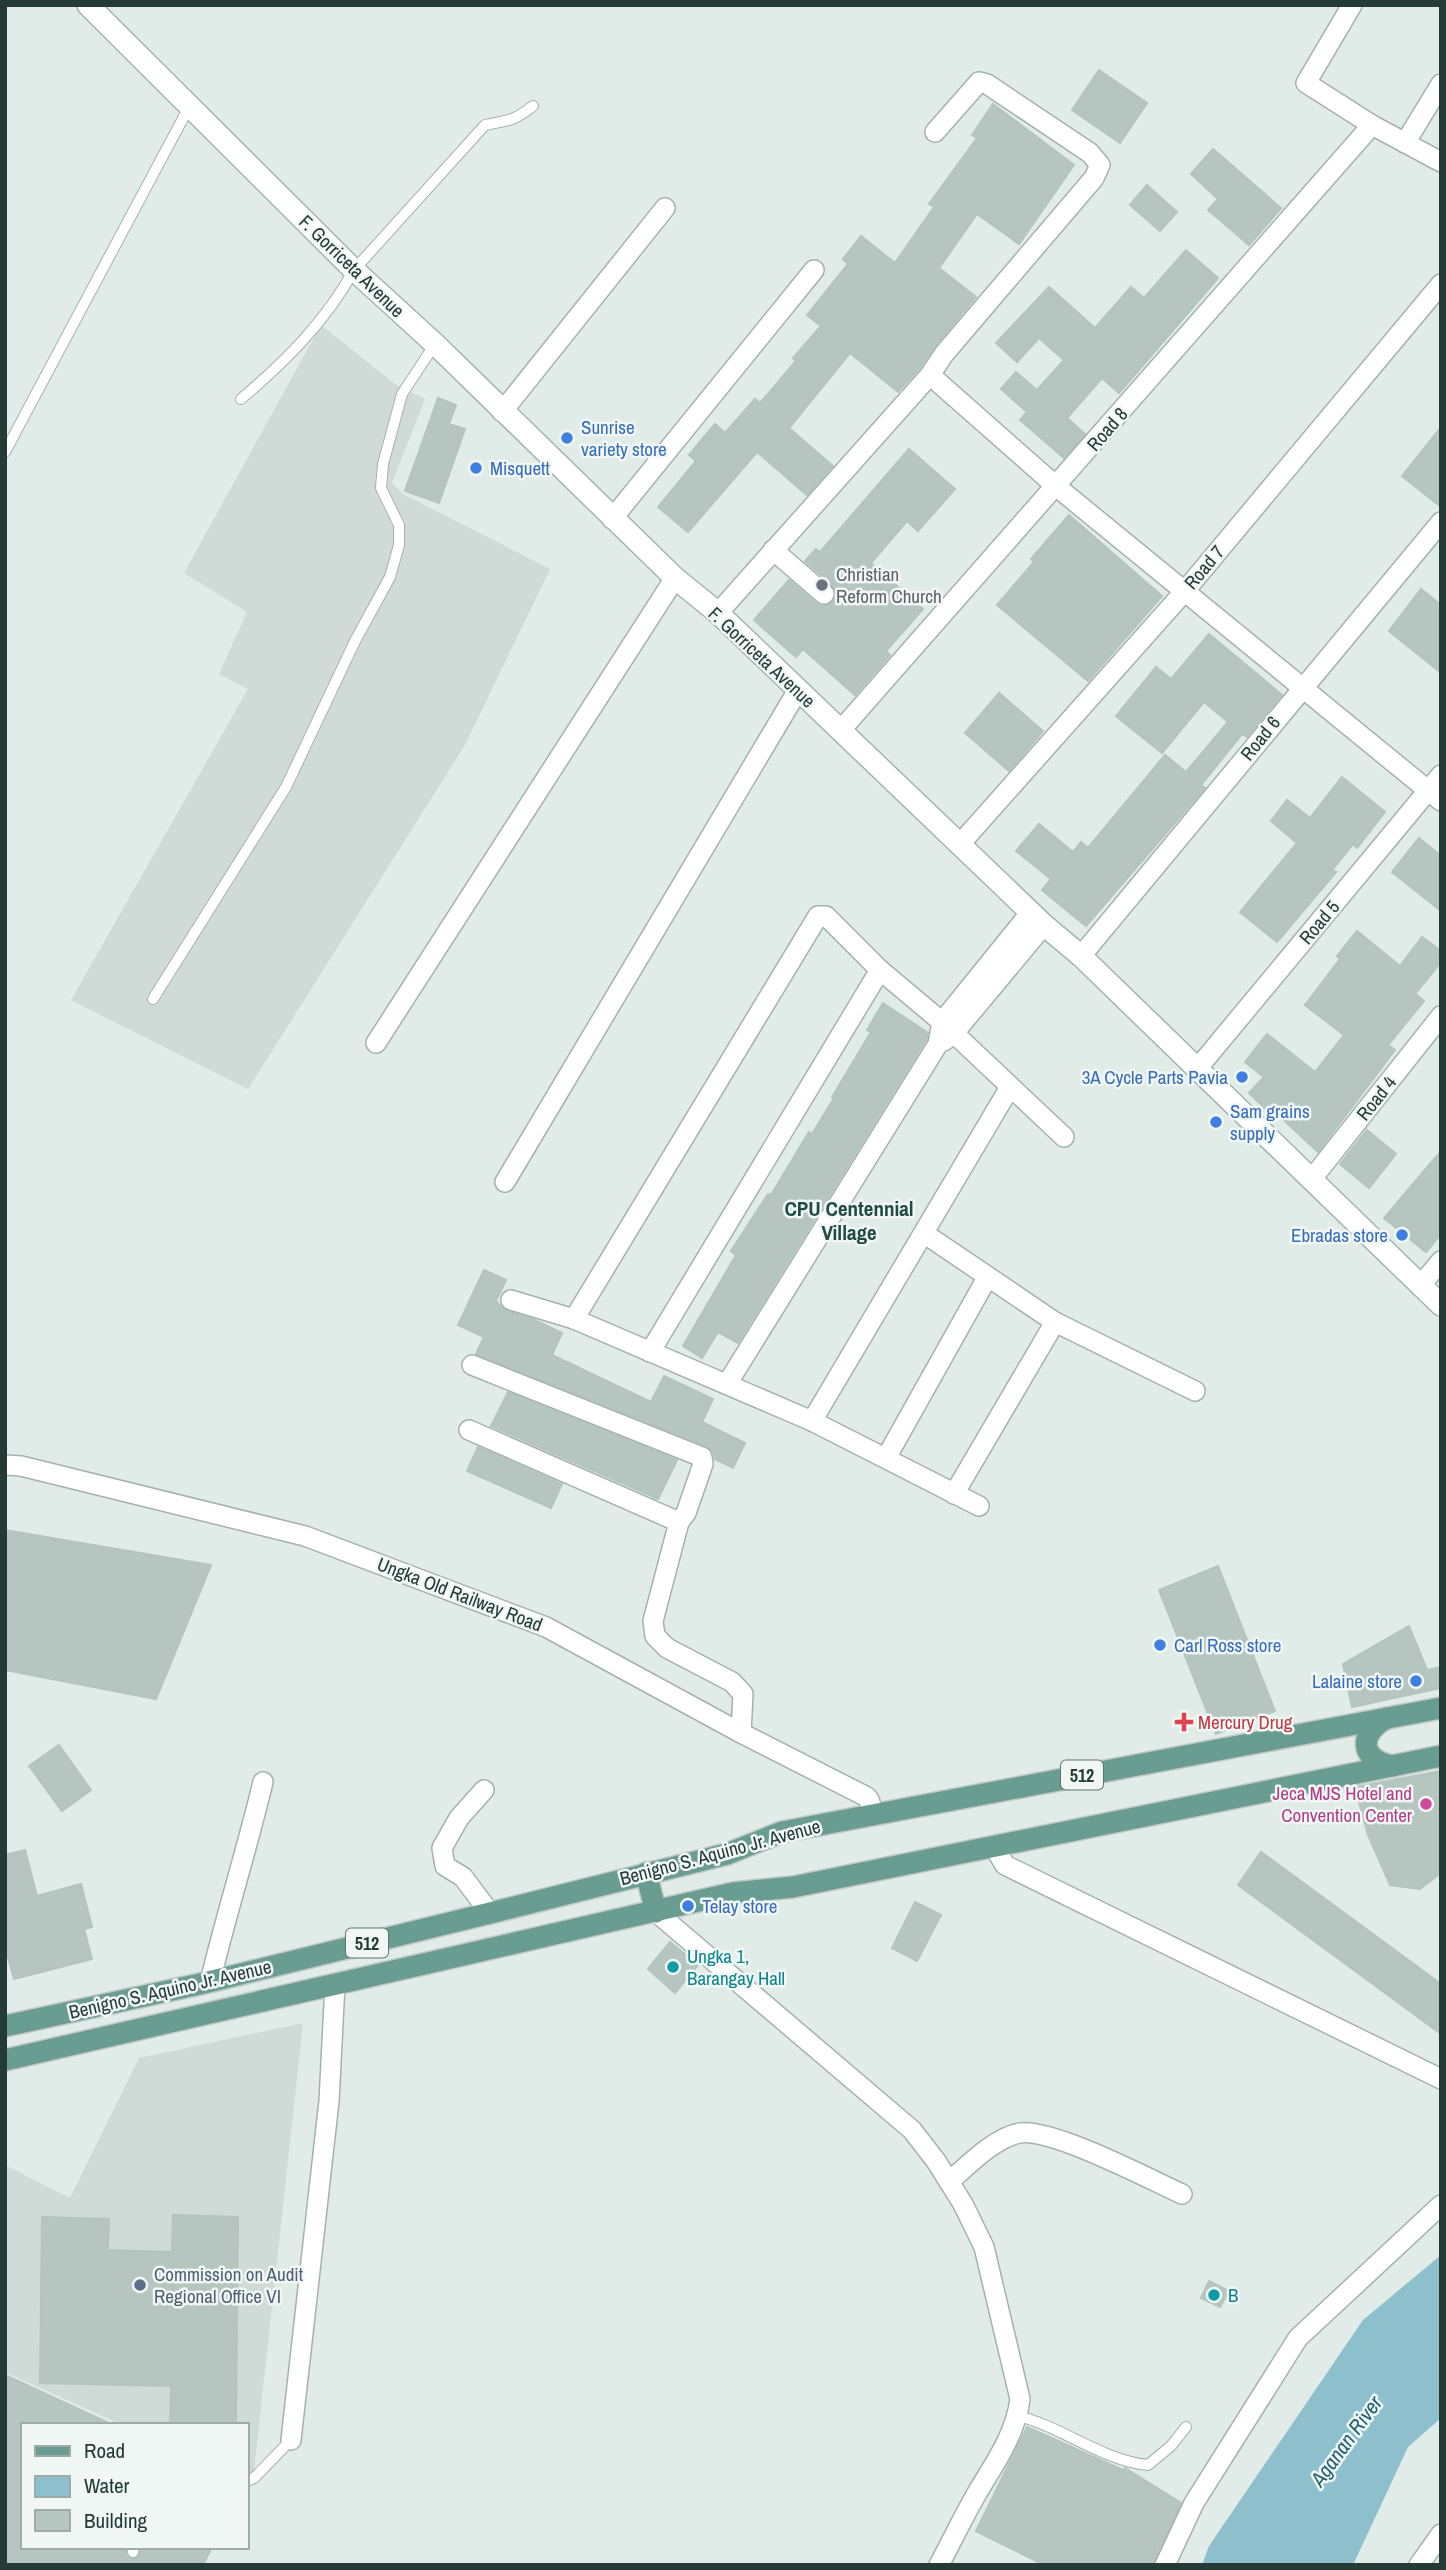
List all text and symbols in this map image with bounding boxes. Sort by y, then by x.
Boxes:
street label: F. Gorriceta Avenue [294,209,410,323]
street label: Road 8 [1081,402,1133,456]
place label: Sunrise variety store [581,414,667,462]
marker: Sunrise variety store [559,430,575,446]
place label: Misquett [490,455,550,481]
marker: Misquett [468,460,484,476]
street label: Road 7 [1178,539,1230,595]
place label: Christian Reform Church [836,561,942,609]
marker: Christian Reform Church [814,577,830,593]
street label: F. Gorriceta Avenue [703,601,821,713]
street label: Road 6 [1234,710,1286,766]
street label: Road 5 [1293,894,1345,950]
place label: 3A Cycle Parts Pavia [1082,1064,1228,1090]
marker: 3A Cycle Parts Pavia [1234,1069,1250,1085]
street label: Road 4 [1350,1070,1402,1126]
place label: Sam grains supply [1230,1098,1310,1146]
marker: Sam grains supply [1208,1114,1224,1130]
district label: CPU Centennial Village [784,1194,914,1247]
place label: Ebradas store [1291,1222,1388,1248]
marker: Ebradas store [1394,1227,1410,1243]
street label: Ungka Old Railway Road [374,1551,546,1637]
place label: Carl Ross store [1174,1632,1281,1658]
marker: Carl Ross store [1152,1637,1168,1653]
place label: Lalaine store [1312,1668,1402,1694]
marker: Lalaine store [1408,1673,1424,1689]
place label: Mercury Drug [1198,1709,1293,1735]
marker: Mercury Drug [1176,1714,1192,1730]
road number: 512 [1061,1760,1103,1790]
place label: Jeca MJS Hotel and Convention Center [1273,1780,1413,1828]
marker: Jeca MJS Hotel and Convention Center [1418,1796,1434,1812]
street label: Benigno S. Aquino Jr. Avenue [617,1813,823,1891]
place label: Telay store [702,1893,777,1919]
marker: Telay store [680,1898,696,1914]
road number: 512 [346,1928,388,1957]
place label: Ungka 1, Barangay Hall [687,1943,785,1991]
street label: Benigno S. Aquino Jr. Avenue [66,1953,274,2025]
marker: Ungka 1, Barangay Hall [665,1959,681,1975]
place label: Commission on Audit Regional Office VI [154,2261,304,2309]
marker: Commission on Audit Regional Office VI [132,2277,148,2293]
place label: B [1228,2282,1238,2308]
marker: B [1206,2287,1222,2303]
water label: Aganan River [1303,2389,1389,2493]
legend [21,2423,248,2549]
text: Road [84,2436,125,2465]
text: Water [84,2471,130,2500]
text: Building [84,2506,148,2535]

